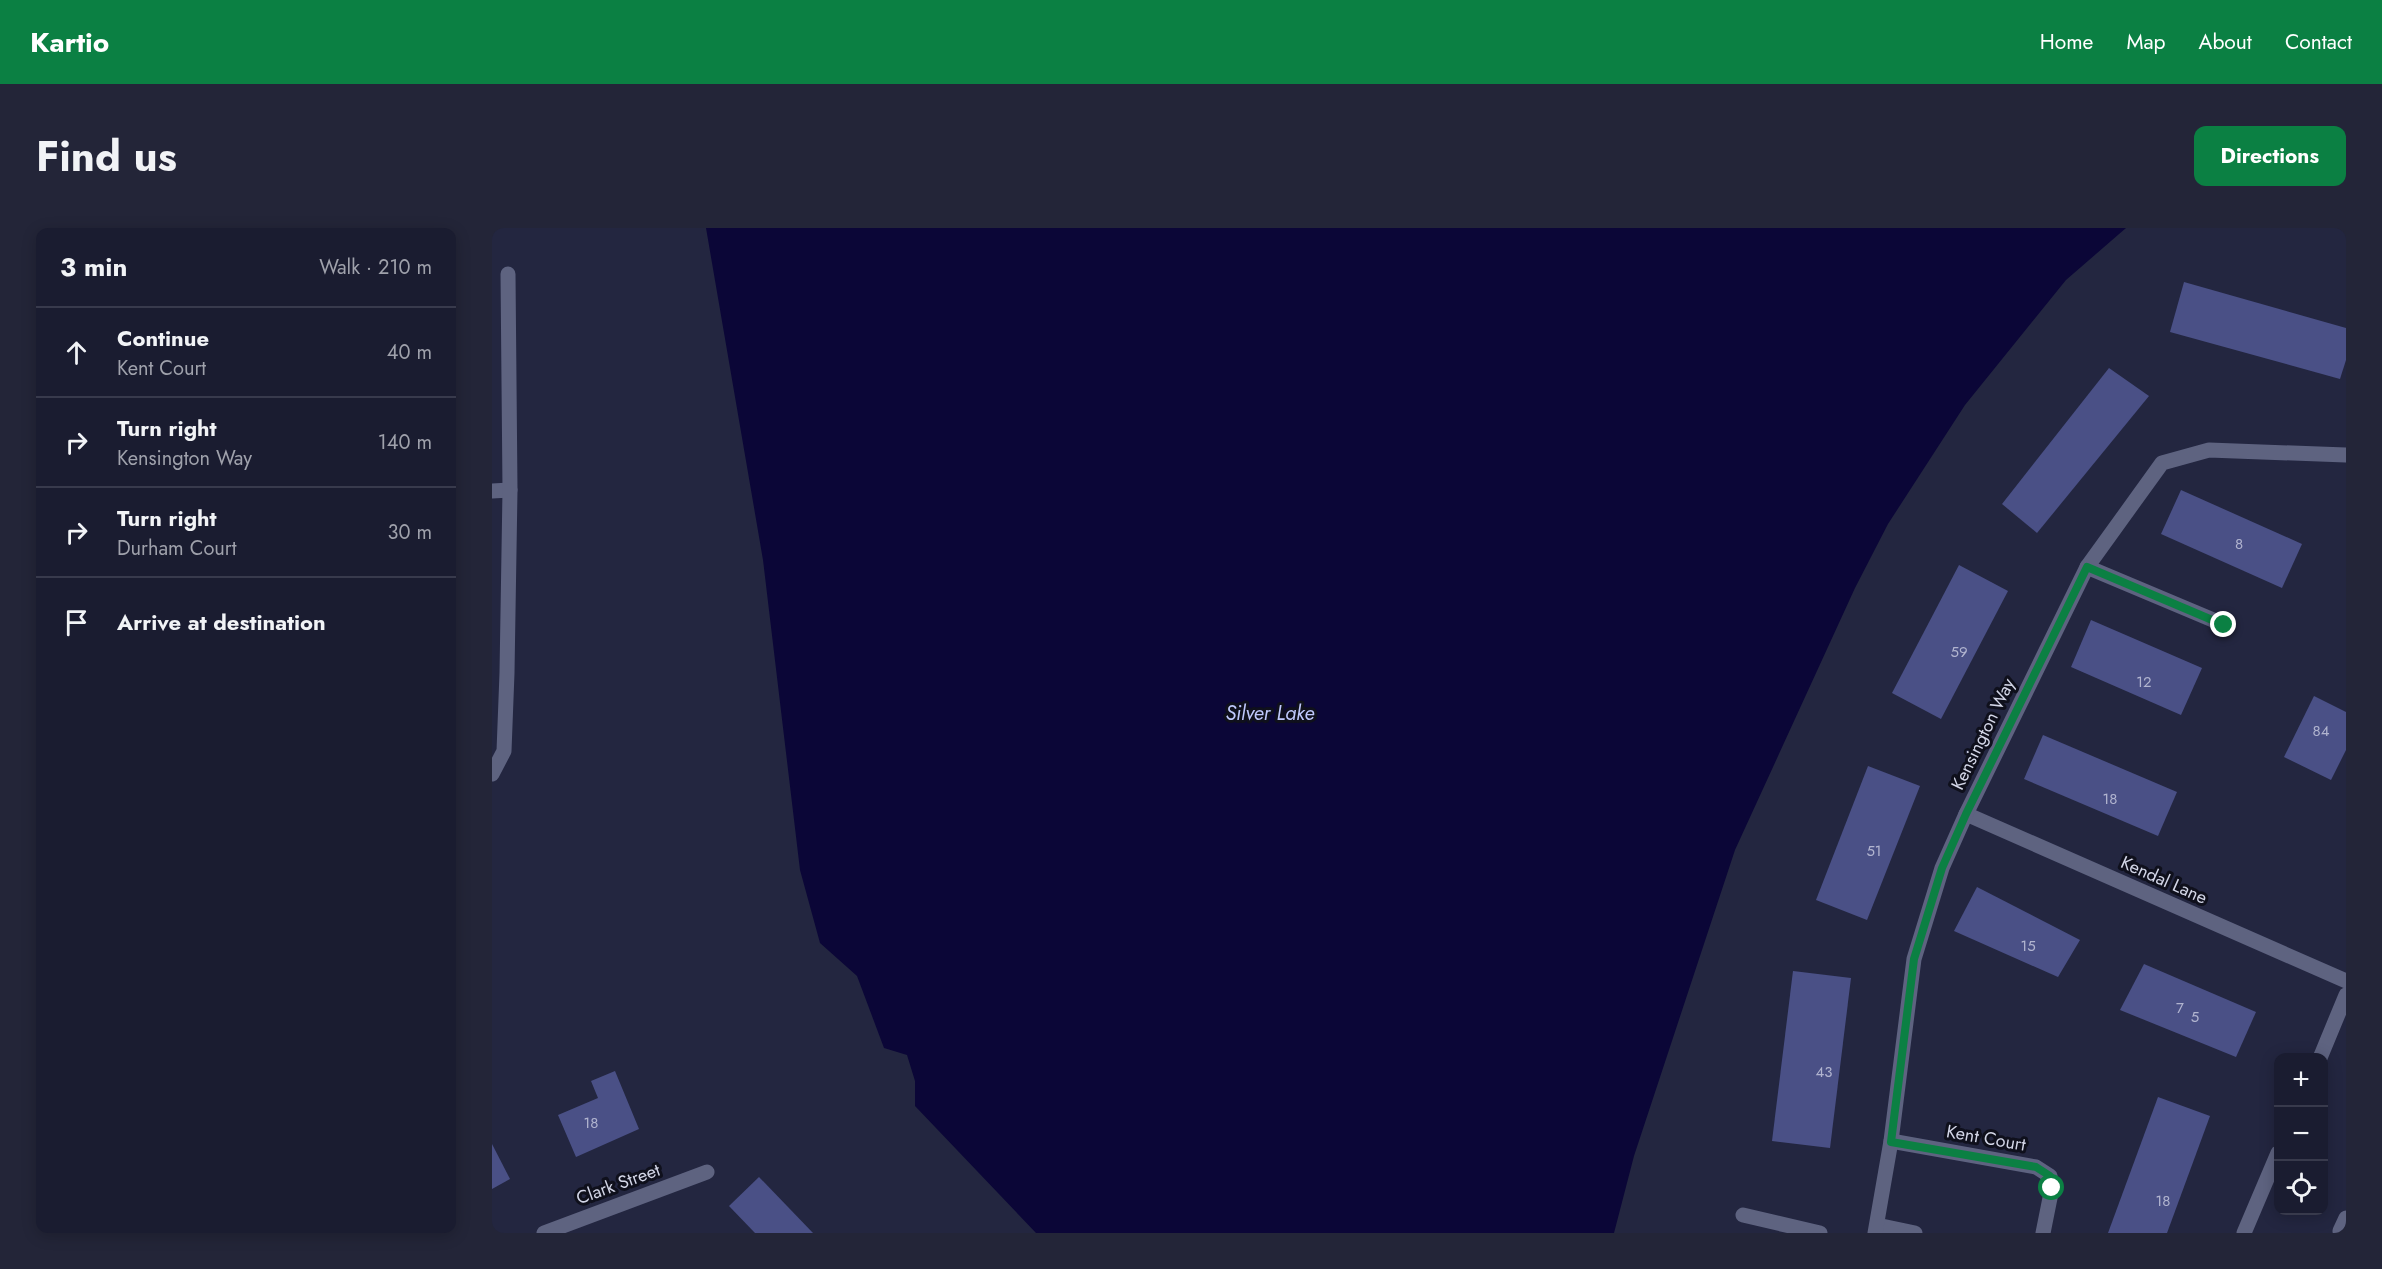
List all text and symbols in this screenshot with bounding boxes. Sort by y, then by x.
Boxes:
text: Kartio [30,22,109,63]
text: Home [2040,27,2093,57]
text: Map [2126,27,2166,57]
text: About [2199,27,2252,57]
text: Contact [2285,27,2352,57]
text: Find us [36,126,177,187]
button: Directions [2194,126,2346,186]
text: 3 min [60,248,127,286]
text: Walk · 210 m [319,253,432,282]
text: Continue [117,322,209,354]
icon: ahead [60,336,93,369]
text: 40 m [387,338,432,367]
text: Kent Court [117,354,206,383]
text: Turn right [117,412,217,444]
icon: right [60,426,93,459]
text: 140 m [378,428,432,457]
text: Kensington Way [117,444,252,473]
text: Turn right [117,502,217,534]
icon: right [60,516,93,549]
text: 30 m [387,518,432,547]
house number: 8 [2235,533,2243,555]
text: Durham Court [117,534,236,563]
icon: arrive [60,606,93,639]
text: Arrive at destination [117,606,326,638]
route end [2210,611,2236,637]
house number: 59 [1950,641,1968,663]
house number: 12 [2136,671,2152,693]
street label: Kensington Way [1945,674,2021,794]
water label: Silver Lake [1225,699,1315,728]
house number: 84 [2313,720,2330,742]
house number: 18 [2103,788,2117,810]
house number: 51 [1866,840,1882,862]
street label: Kendal Lane [2117,849,2211,911]
house number: 15 [2020,935,2036,957]
house number: 7 [2176,997,2184,1019]
house number: 5 [2191,1006,2199,1028]
map controls [2274,1053,2328,1215]
button: + [2274,1053,2328,1107]
house number: 43 [1816,1061,1832,1083]
button: − [2274,1107,2328,1161]
house number: 18 [584,1112,598,1134]
street label: Kent Court [1944,1118,2028,1158]
street label: Clark Street [572,1157,664,1211]
button: locate [2274,1161,2328,1215]
route start [2038,1174,2064,1200]
house number: 18 [2156,1190,2170,1212]

